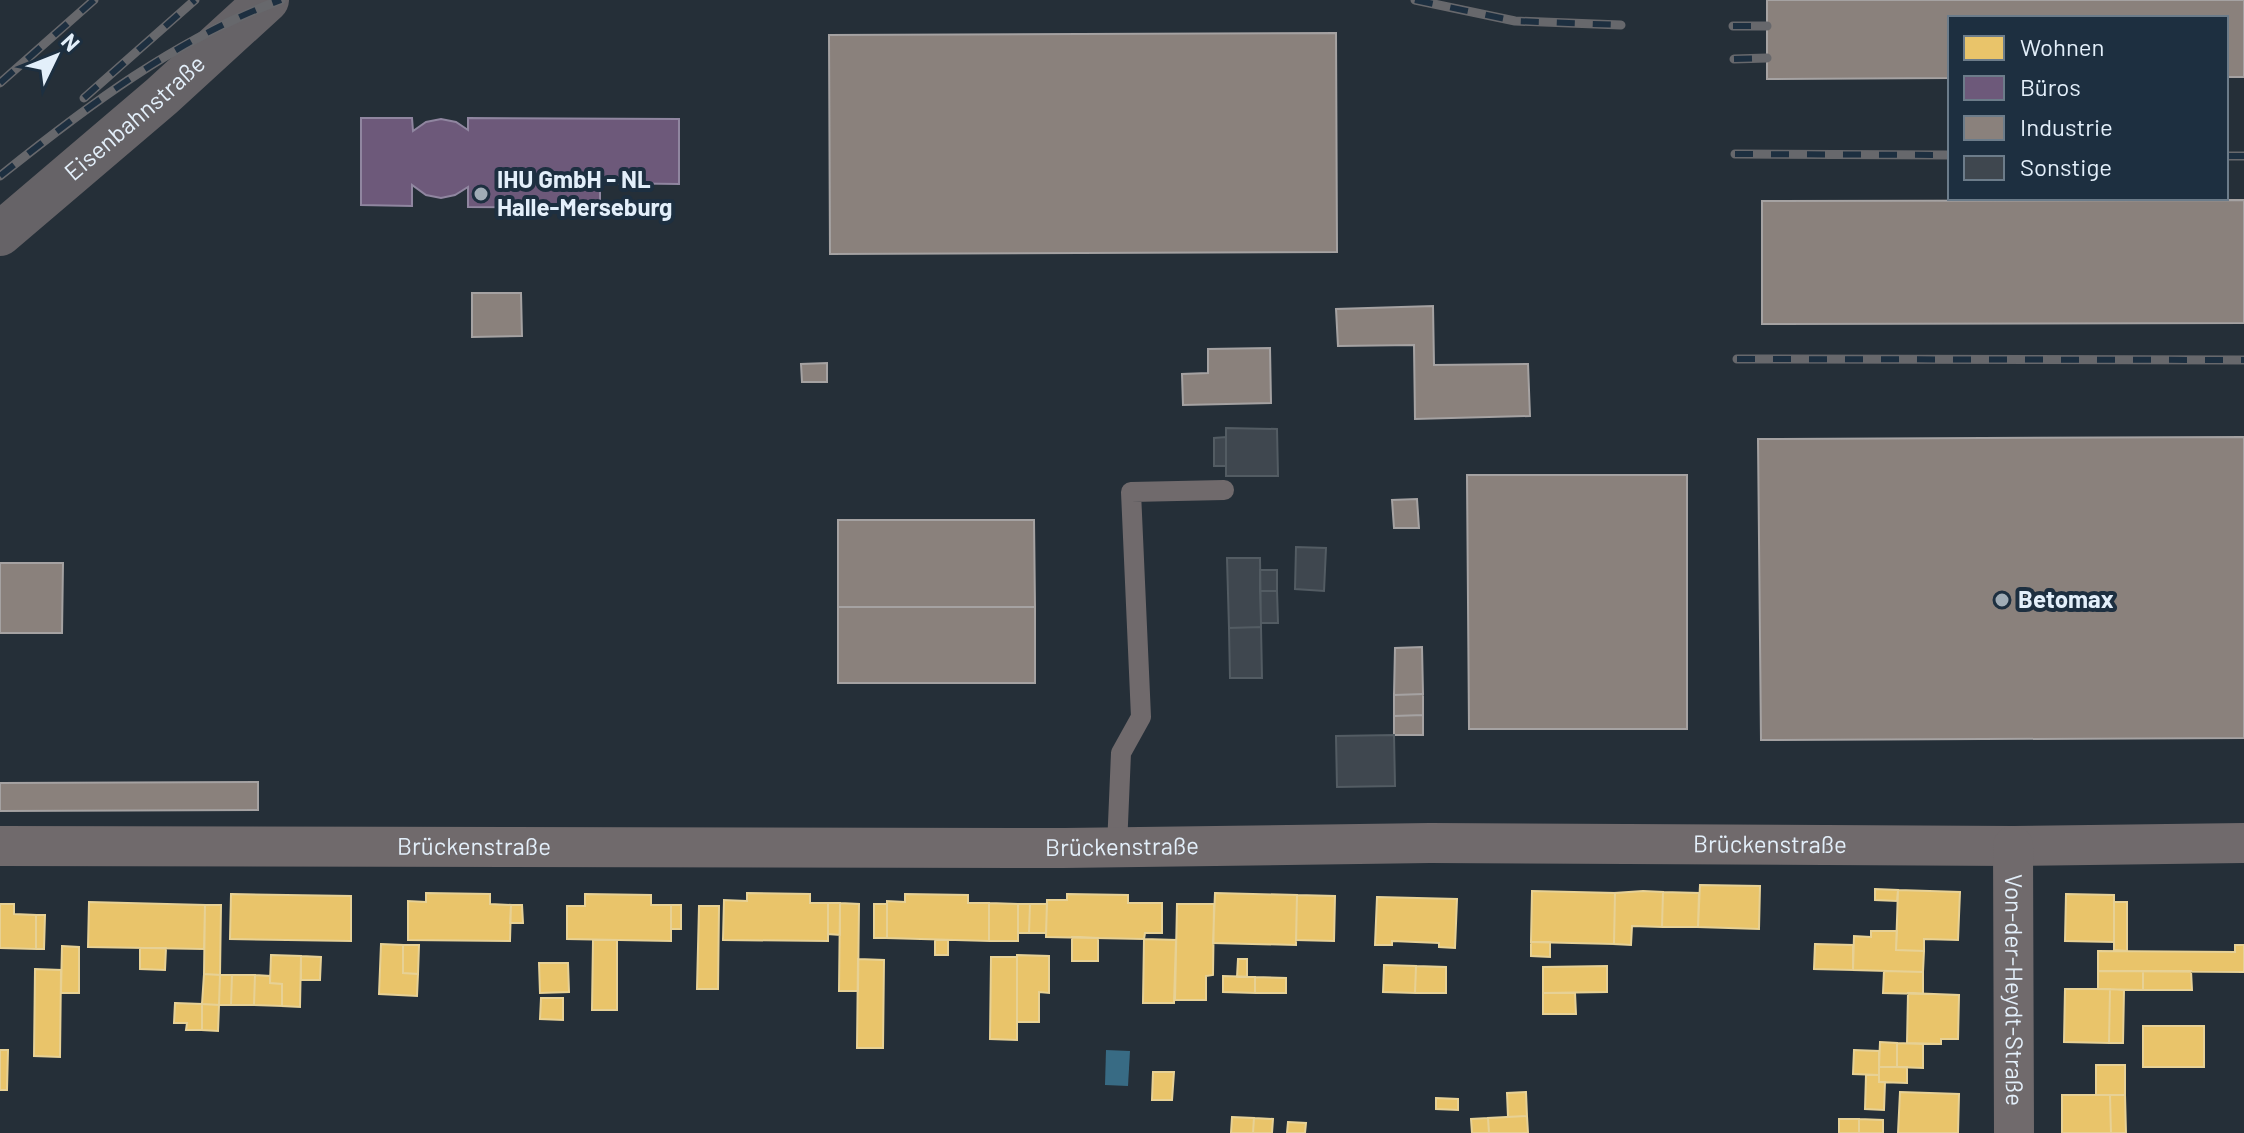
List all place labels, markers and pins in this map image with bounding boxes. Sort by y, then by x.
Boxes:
place label: IHU GmbH - NL Halle-Merseburg [497,164,672,221]
marker: IHU GmbH - NL Halle-Merseburg [472,185,490,203]
place label: Betomax [2018,584,2114,613]
marker: Betomax [1993,591,2011,609]

